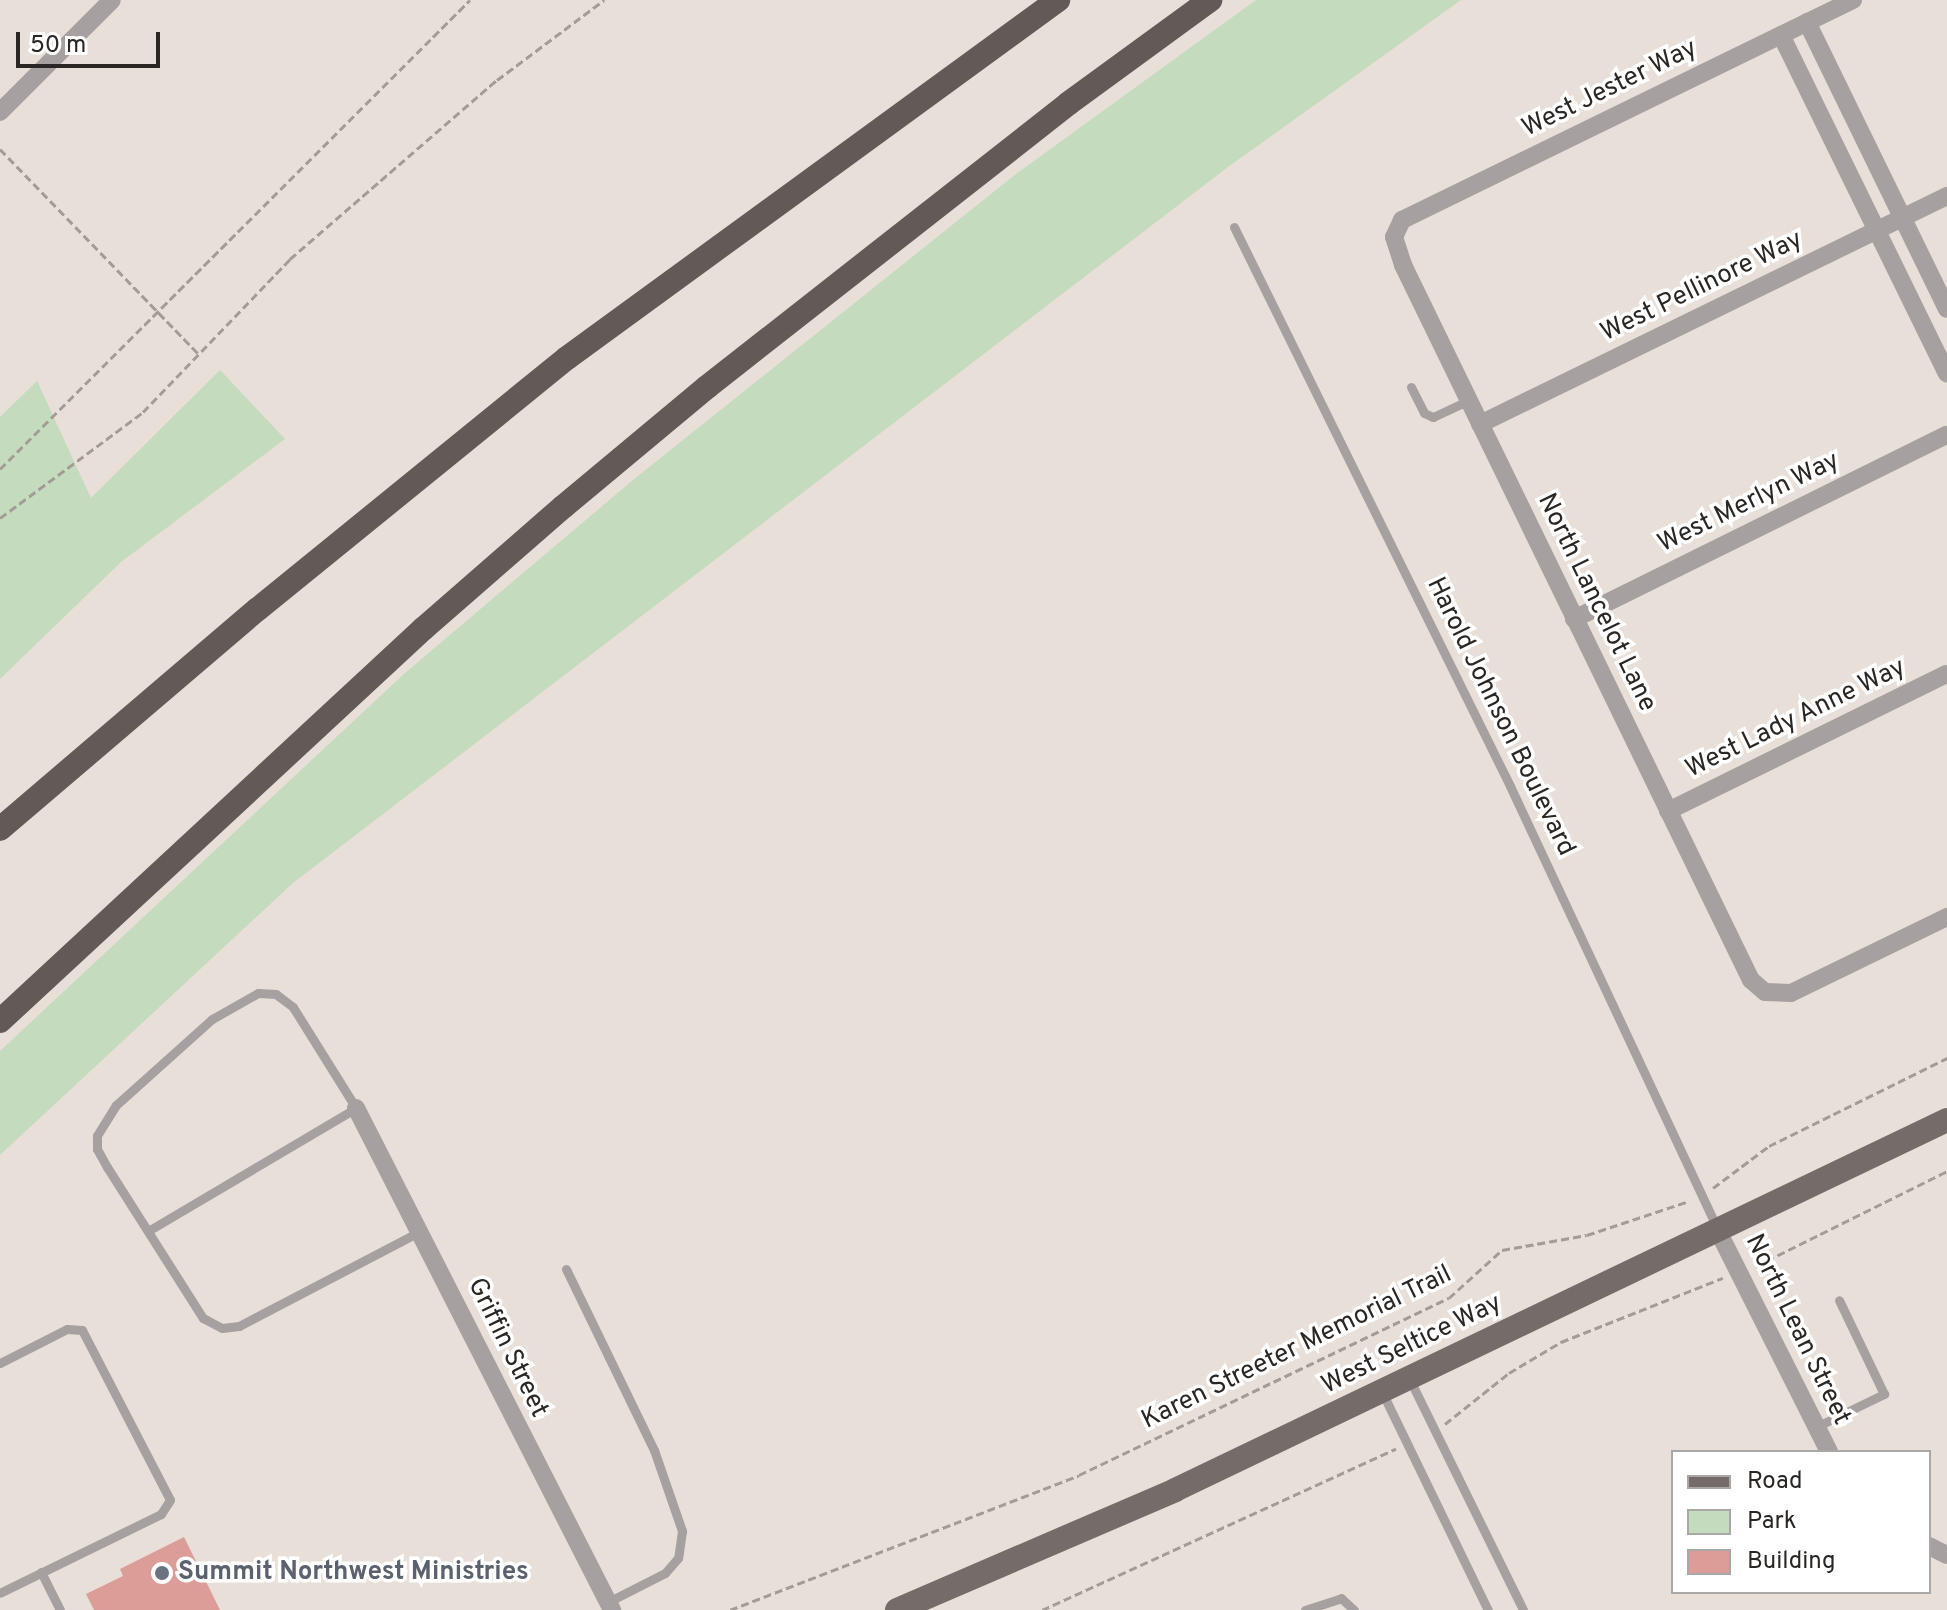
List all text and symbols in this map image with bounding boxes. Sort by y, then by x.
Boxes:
scale bar [20,16,164,66]
text: 50 m [30,31,86,61]
street label: West Jester Way [1517,33,1703,145]
street label: West Pellinore Way [1596,225,1808,349]
street label: West Merlyn Way [1653,446,1845,560]
street label: North Lancelot Lane [1530,489,1662,717]
street label: Harold Johnson Boulevard [1419,573,1581,861]
street label: West Lady Anne Way [1680,652,1912,786]
street label: North Lean Street [1737,1230,1857,1430]
street label: Karen Streeter Memorial Trail [1137,1259,1457,1437]
street label: Griffin Street [460,1273,554,1423]
street label: West Seltice Way [1317,1288,1507,1402]
legend [1671,1450,1931,1594]
text: Road [1747,1467,1803,1497]
text: Park [1747,1507,1797,1537]
text: Building [1747,1547,1836,1577]
place label: Summit Northwest Ministries [178,1557,529,1589]
marker: Summit Northwest Ministries [153,1564,171,1582]

